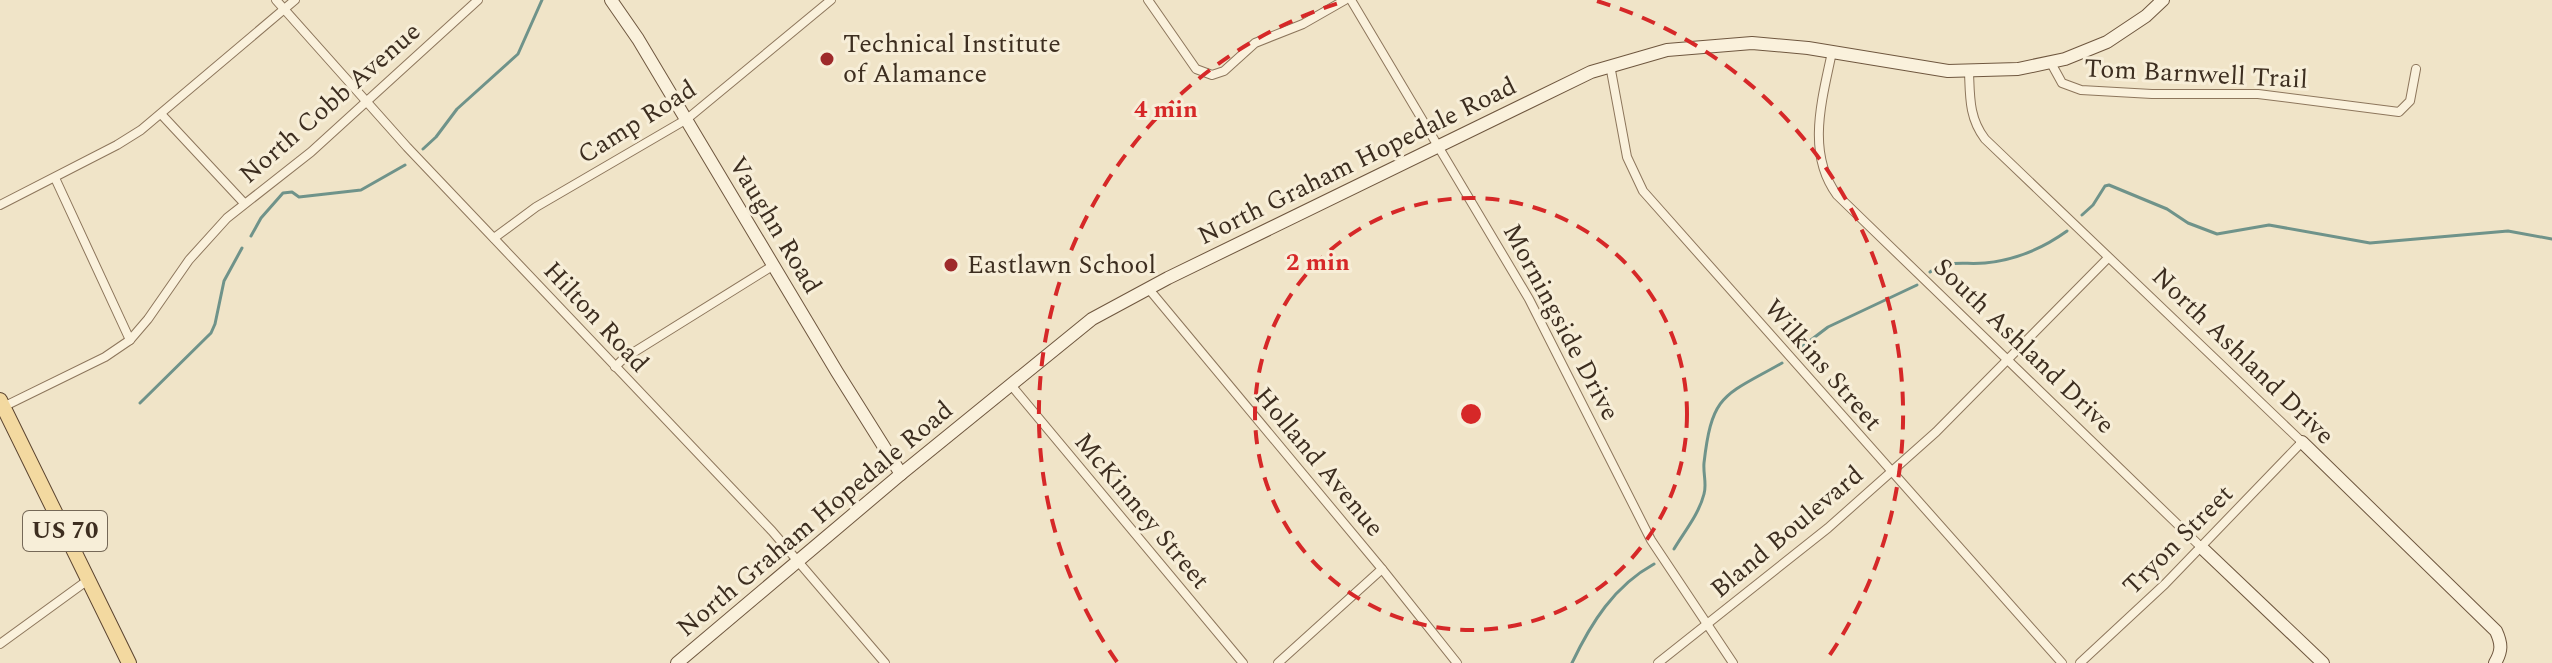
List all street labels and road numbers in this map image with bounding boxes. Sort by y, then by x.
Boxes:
street label: North Cobb Avenue [230,12,430,194]
street label: Tom Barnwell Trail [2083,48,2309,100]
street label: North Graham Hopedale Road [1191,66,1523,256]
street label: Camp Road [570,70,704,174]
street label: Vaughn Road [718,148,832,302]
street label: Morningside Drive [1492,216,1630,428]
street label: South Ashland Drive [1924,248,2124,444]
street label: Hilton Road [534,252,658,382]
street label: North Ashland Drive [2142,258,2344,454]
street label: Wilkins Street [1754,290,1892,440]
street label: Holland Avenue [1244,378,1394,546]
street label: North Graham Hopedale Road [668,391,962,647]
street label: McKinney Street [1064,424,1220,598]
street label: Bland Boulevard [1702,456,1872,608]
street label: Tryon Street [2113,475,2243,605]
road number: US 70 [23,511,107,551]

